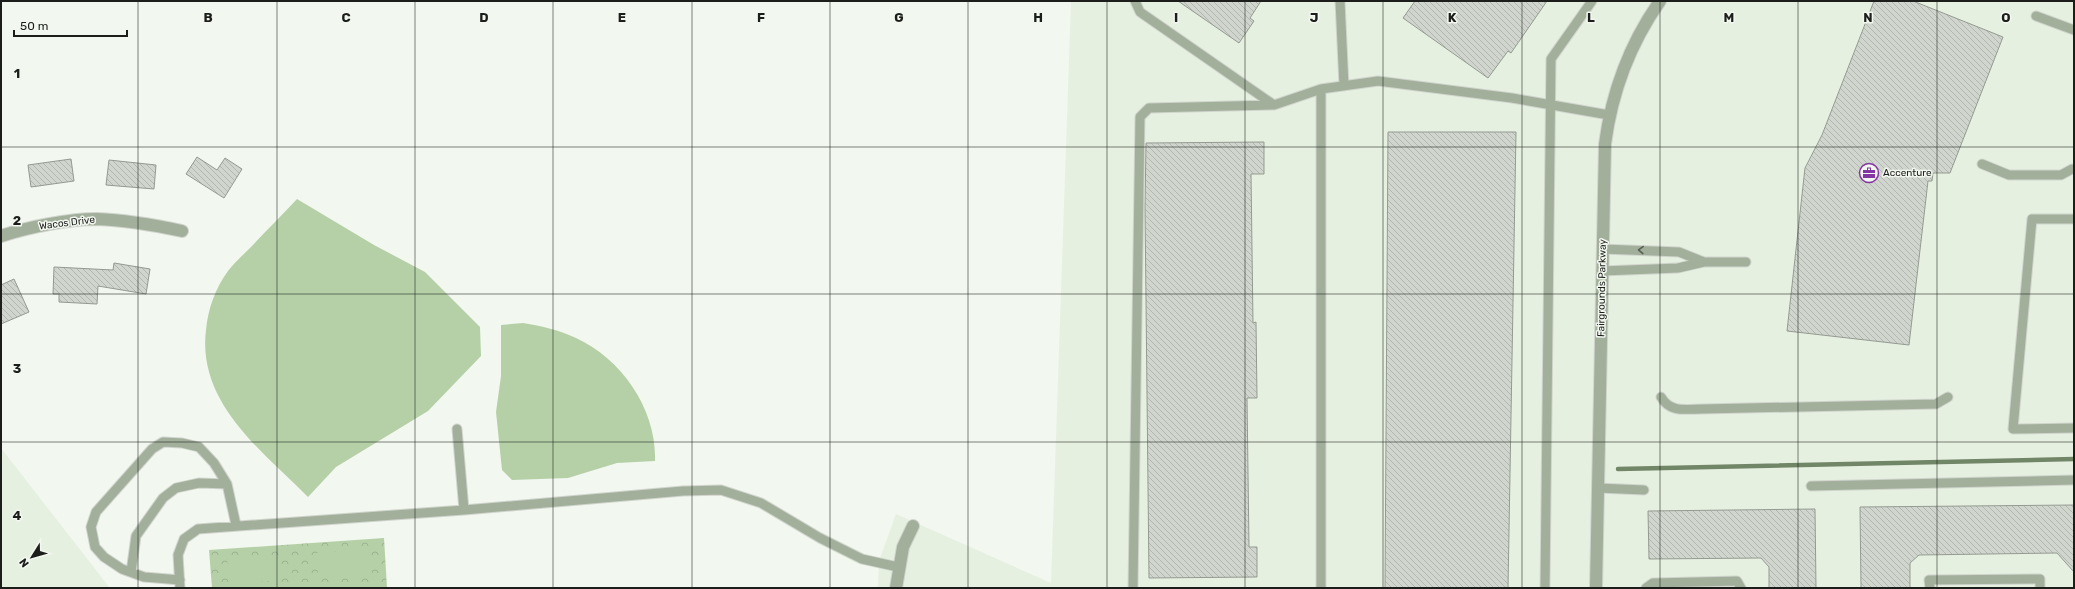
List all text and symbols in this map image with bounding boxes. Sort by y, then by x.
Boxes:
text: B [203,10,213,25]
text: C [341,10,351,25]
text: D [479,10,489,25]
text: E [618,10,626,25]
text: F [757,10,765,25]
text: G [894,10,904,25]
text: H [1033,10,1043,25]
text: I [1174,10,1178,25]
text: J [1310,10,1318,25]
text: K [1448,10,1457,25]
text: L [1587,10,1595,25]
text: M [1724,10,1734,25]
text: N [1863,10,1873,25]
text: O [2001,10,2011,25]
scale bar [14,12,127,38]
text: 50 m [20,19,48,33]
text: 1 [14,66,20,81]
office icon: Accenture [1858,162,1880,184]
place label: Accenture [1883,167,1932,179]
text: 2 [13,213,21,228]
street label: Wacos Drive [38,214,96,232]
street label: Fairgrounds Parkway [1595,239,1609,337]
one-way arrow [1638,246,1644,255]
text: 3 [13,361,22,376]
text: 4 [13,508,22,523]
north arrow [12,537,52,577]
text: N [17,556,32,570]

